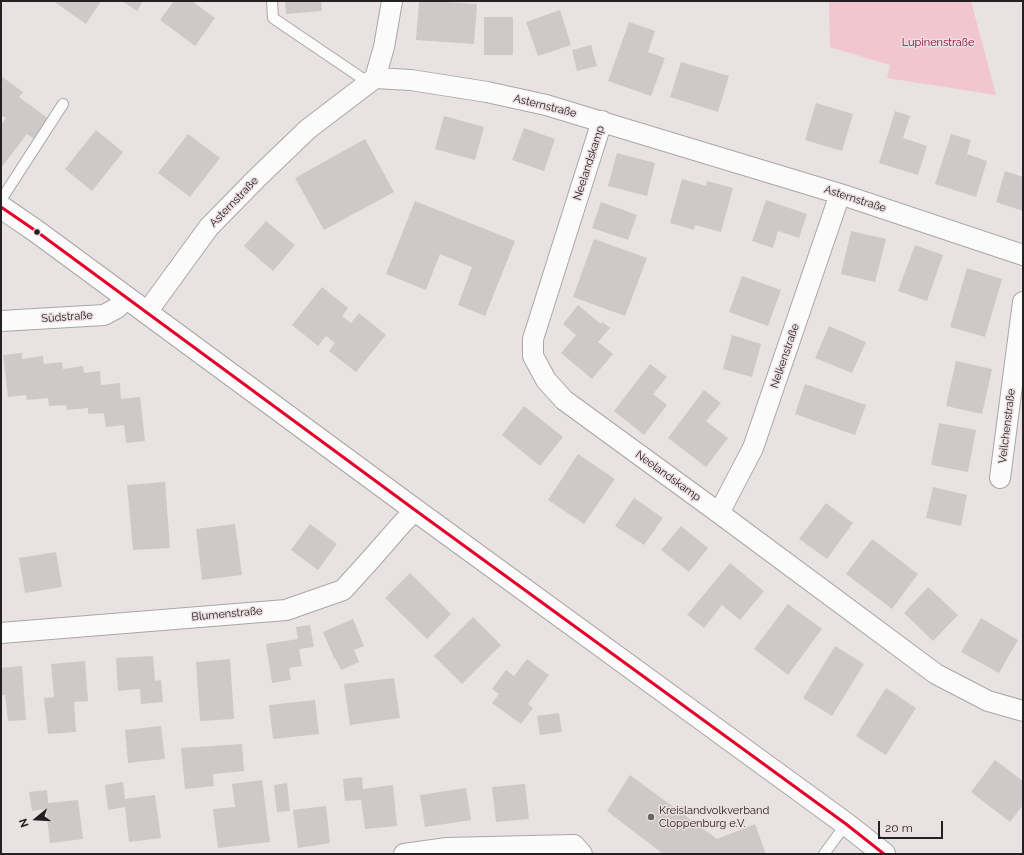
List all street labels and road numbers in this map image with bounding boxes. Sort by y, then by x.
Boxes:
street label: Asternstraße [512,92,578,120]
street label: Neelandskamp [571,124,607,202]
street label: Asternstraße [207,174,261,230]
street label: Asternstraße [822,183,888,215]
street label: Südstraße [41,309,93,325]
street label: Nelkenstraße [768,322,802,390]
street label: Veilchenstraße [996,388,1018,464]
street label: Neelandskamp [633,448,703,504]
street label: Blumenstraße [191,604,263,624]

